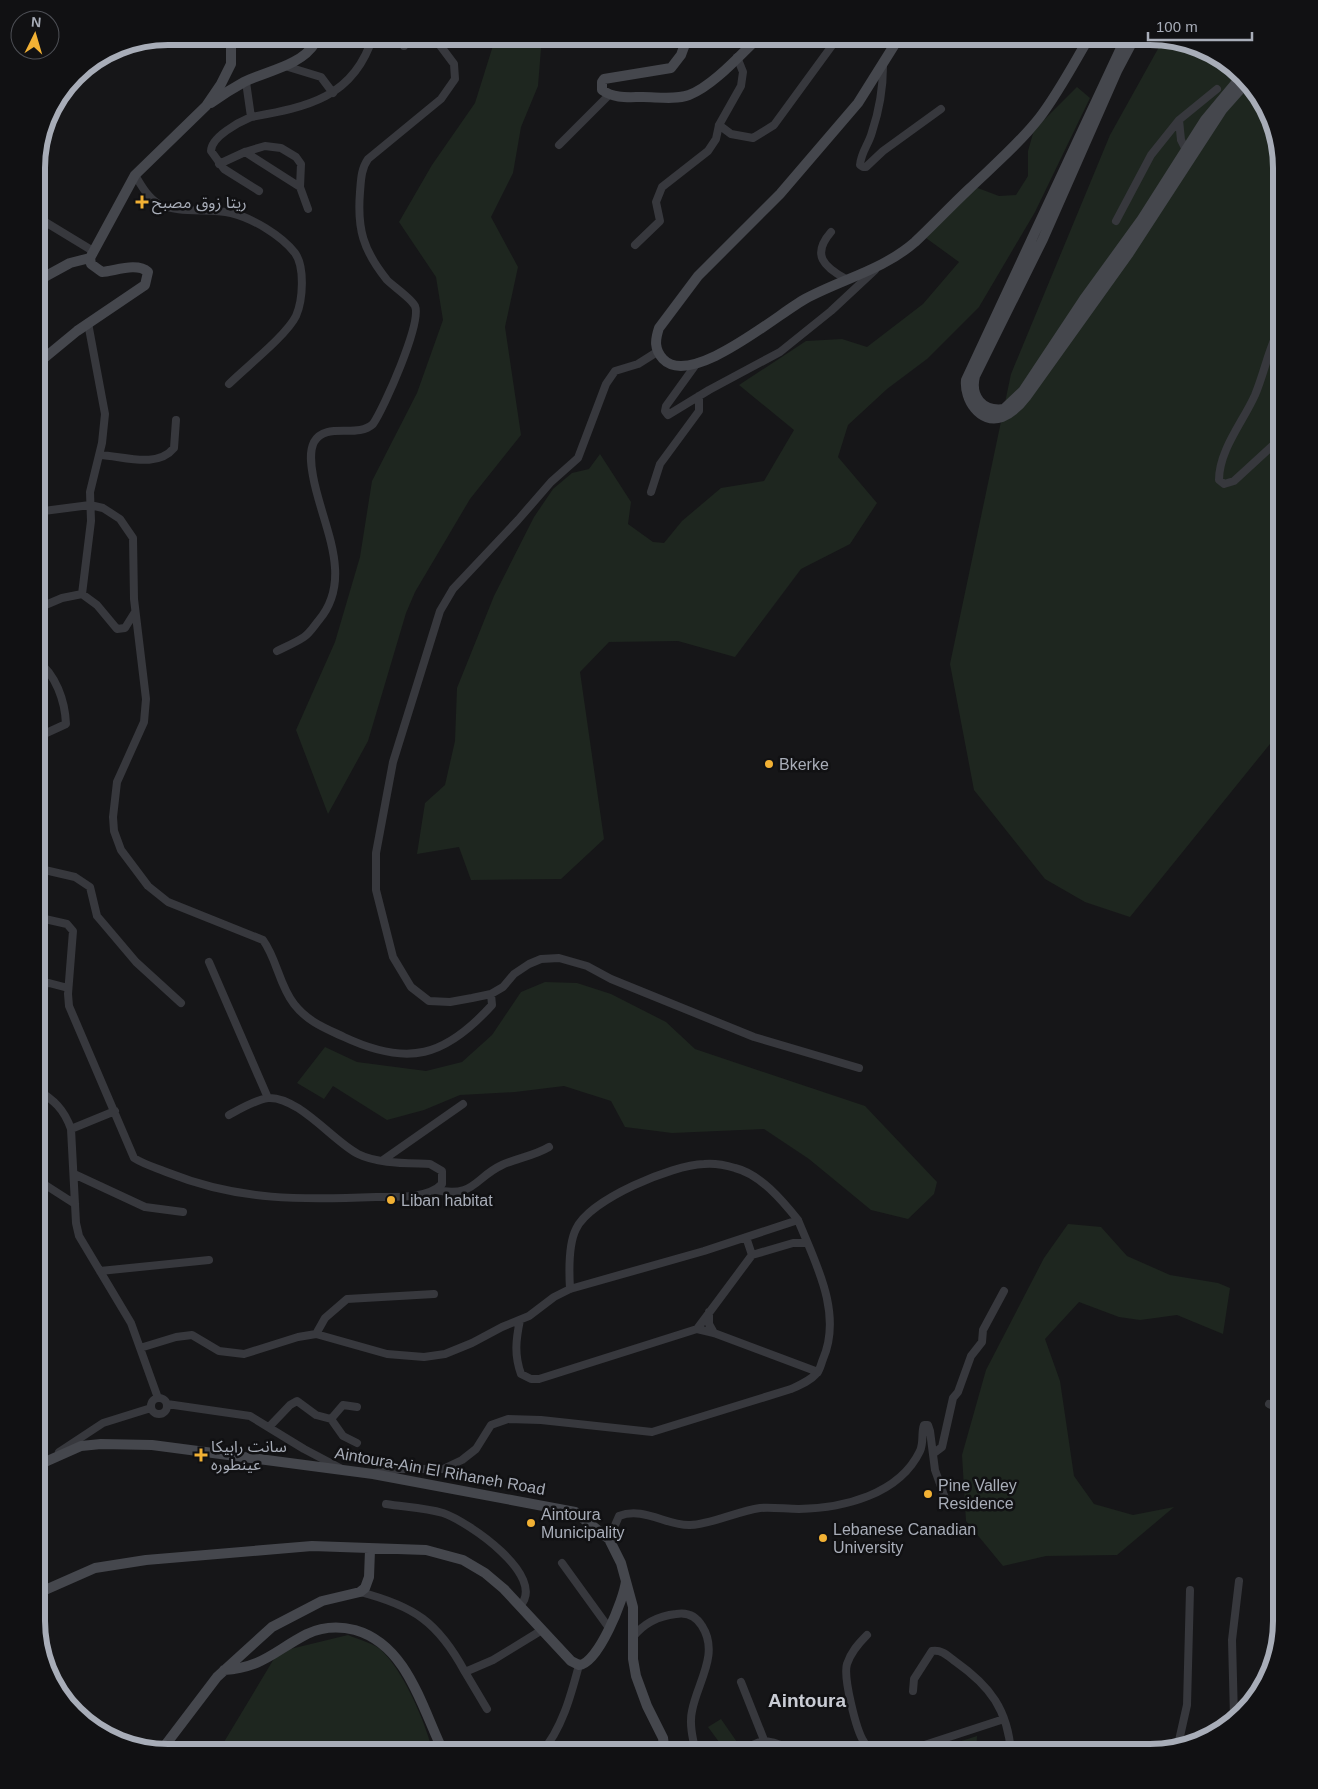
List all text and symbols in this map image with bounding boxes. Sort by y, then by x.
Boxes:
north arrow [10,10,60,60]
scale bar [1148,10,1252,42]
text: N [30,14,42,30]
text: 100 m [1156,18,1198,35]
place label: ريتا زوق مصبح [152,194,247,215]
marker: ريتا زوق مصبح [136,196,148,208]
place label: Bkerke [779,756,829,773]
marker: Bkerke [763,758,775,770]
place label: Liban habitat [401,1192,493,1209]
marker: Liban habitat [385,1194,397,1206]
place label: سانت رابيكا عينطوره [211,1438,287,1474]
street label: Aintoura-Ain El Rihaneh Road [333,1444,547,1498]
marker: سانت رابيكا عينطوره [195,1449,207,1461]
place label: Pine Valley Residence [938,1477,1017,1512]
marker: Pine Valley Residence [922,1488,934,1500]
place label: Aintoura Municipality [541,1506,625,1541]
marker: Aintoura Municipality [525,1517,537,1529]
place label: Lebanese Canadian University [833,1521,976,1556]
marker: Lebanese Canadian University [817,1532,829,1544]
district label: Aintoura [768,1690,846,1711]

